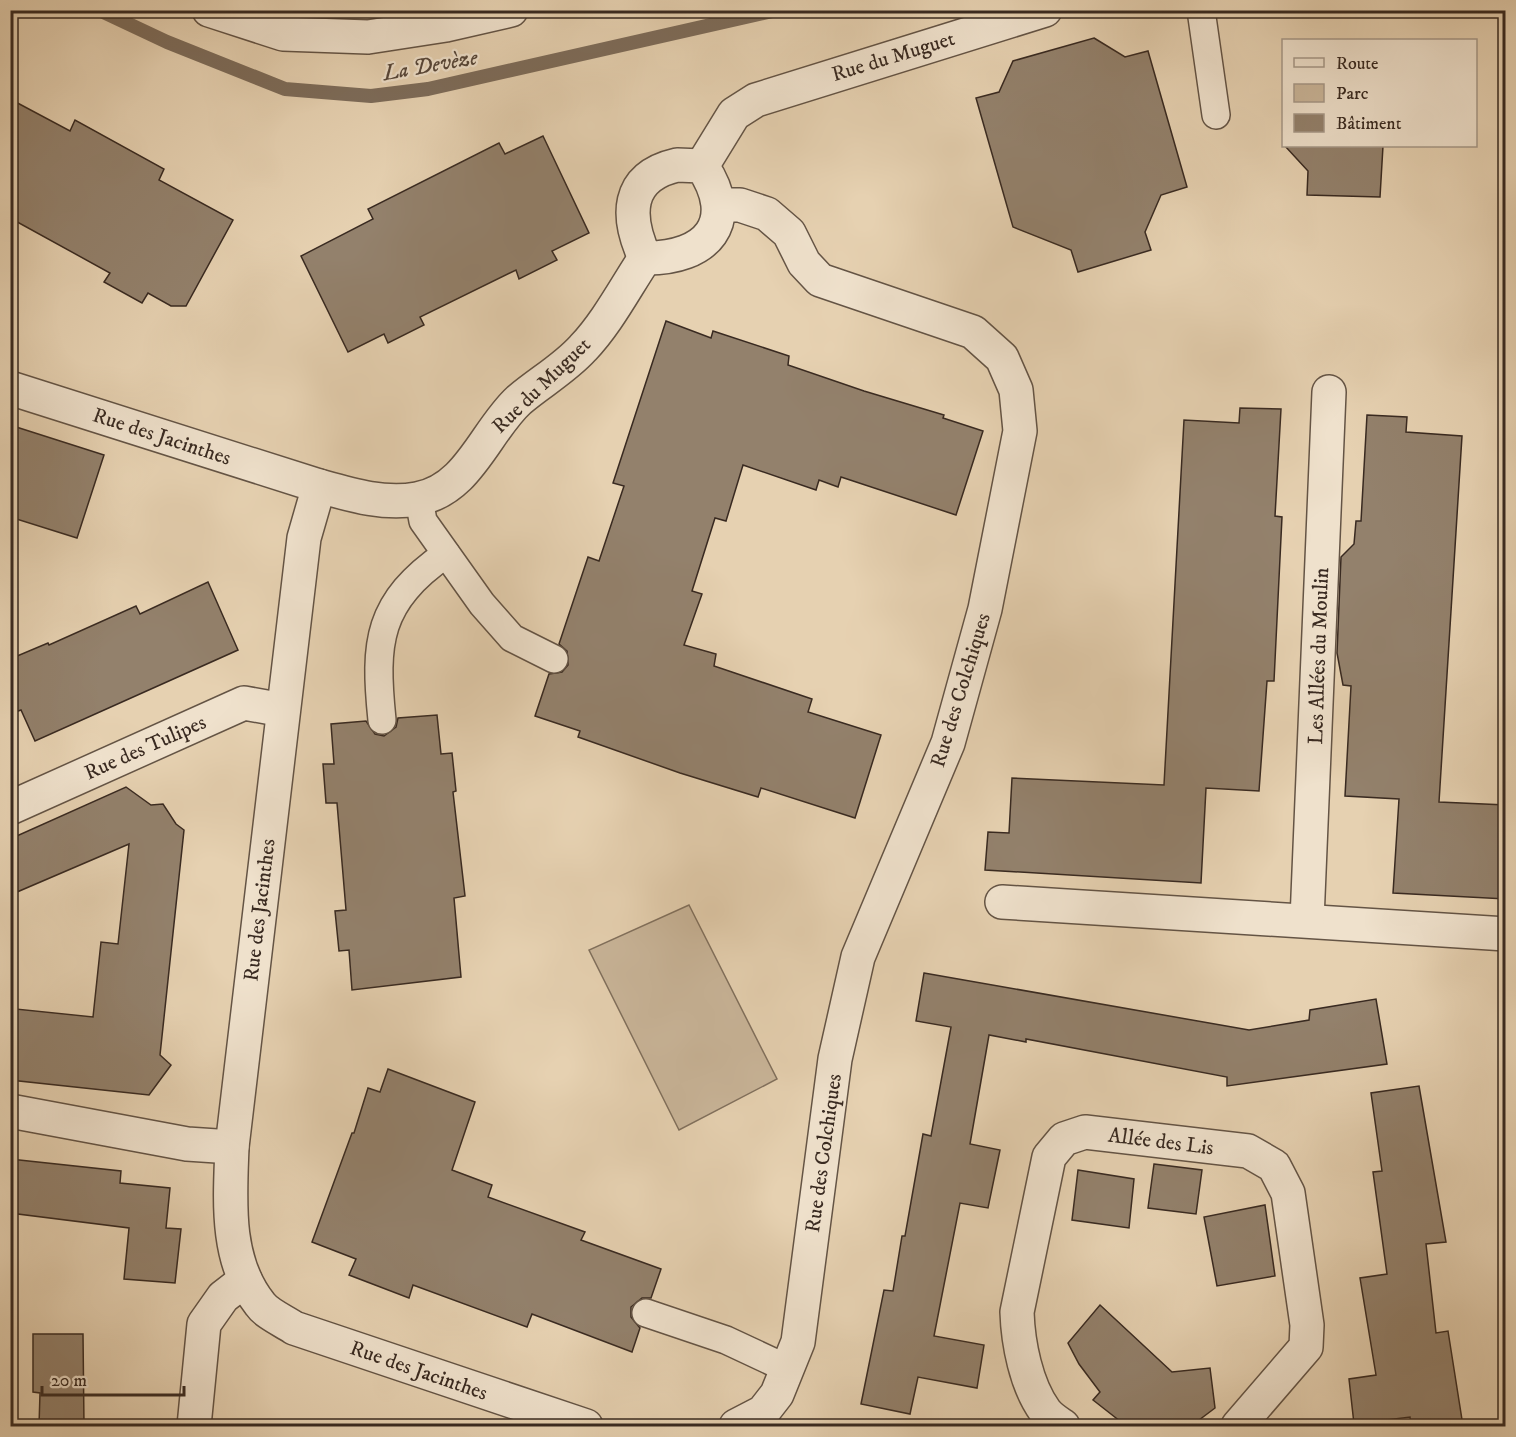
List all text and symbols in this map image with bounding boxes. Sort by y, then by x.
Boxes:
street label: Rue du Muguet [829,26,958,88]
legend [1282,39,1477,147]
water label: La Devèze [379,44,480,87]
text: Route [1336,53,1379,75]
text: Parc [1336,83,1369,105]
text: Bâtiment [1336,113,1402,135]
street label: Rue du Muguet [487,332,597,439]
street label: Rue des Jacinthes [89,402,234,471]
street label: Les Allées du Moulin [1303,567,1335,745]
street label: Rue des Colchiques [925,610,997,771]
street label: Rue des Tulipes [81,710,210,786]
street label: Rue des Jacinthes [238,837,282,983]
street label: Rue des Colchiques [800,1072,848,1234]
street label: Allée des Lis [1107,1123,1215,1161]
street label: Rue des Jacinthes [347,1335,491,1407]
scale bar [42,1359,184,1397]
text: 20 m [51,1370,87,1392]

